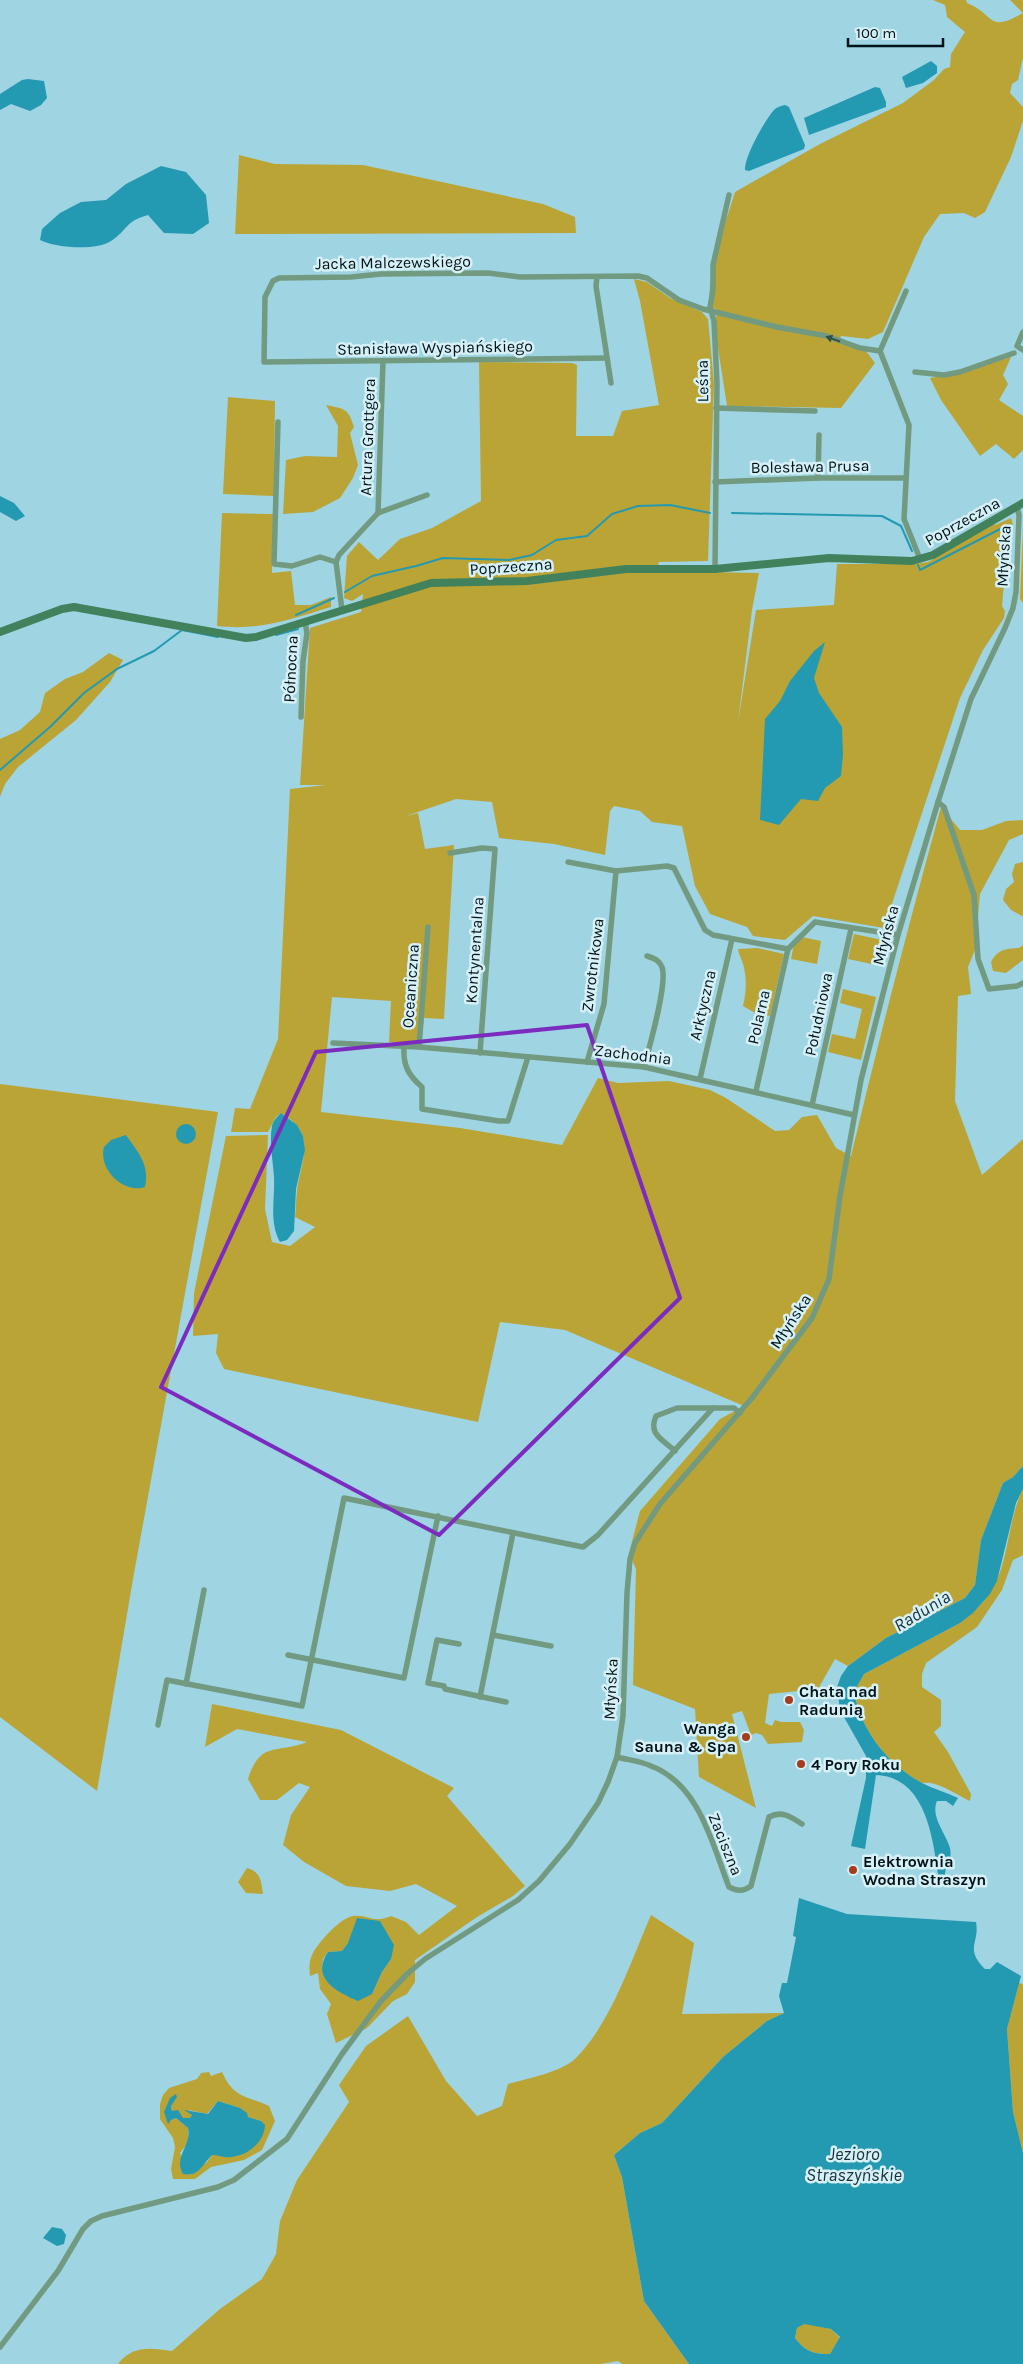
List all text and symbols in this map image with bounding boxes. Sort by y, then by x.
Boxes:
scale bar [848,15,943,47]
text: 100 m [856,24,896,42]
street label: Jacka Malczewskiego [315,252,471,273]
one-way arrow [825,335,840,342]
street label: Stanisława Wyspiańskiego [337,336,533,359]
street label: Leśna [693,360,712,402]
street label: Artura Grottgera [356,378,379,496]
street label: Bolesława Prusa [750,456,870,477]
street label: Poprzeczna [921,493,1003,550]
street label: Młyńska [992,525,1015,587]
street label: Poprzeczna [469,554,553,579]
street label: Północna [279,635,302,703]
street label: Kontynentalna [461,896,488,1004]
street label: Młyńska [868,903,903,967]
street label: Zwrotnikowa [577,917,608,1013]
street label: Oceaniczna [398,943,423,1029]
street label: Arktyczna [685,968,720,1042]
street label: Południowa [800,971,837,1058]
street label: Polarna [743,988,774,1046]
street label: Zachodnia [593,1040,673,1069]
street label: Młyńska [766,1290,815,1352]
water label: Radunia [890,1586,954,1636]
street label: Młyńska [599,1658,622,1720]
place label: Chata nad Radunią [799,1682,877,1719]
marker: Chata nad Radunią [783,1694,795,1706]
place label: Wanga Sauna & Spa [634,1719,736,1756]
marker: Wanga Sauna & Spa [740,1731,752,1743]
place label: 4 Pory Roku [811,1755,900,1774]
marker: 4 Pory Roku [795,1758,807,1770]
street label: Zaciszna [704,1810,747,1878]
place label: Elektrownia Wodna Straszyn [863,1852,986,1889]
marker: Elektrownia Wodna Straszyn [847,1864,859,1876]
water label: Jezioro Straszyńskie [806,2143,902,2186]

